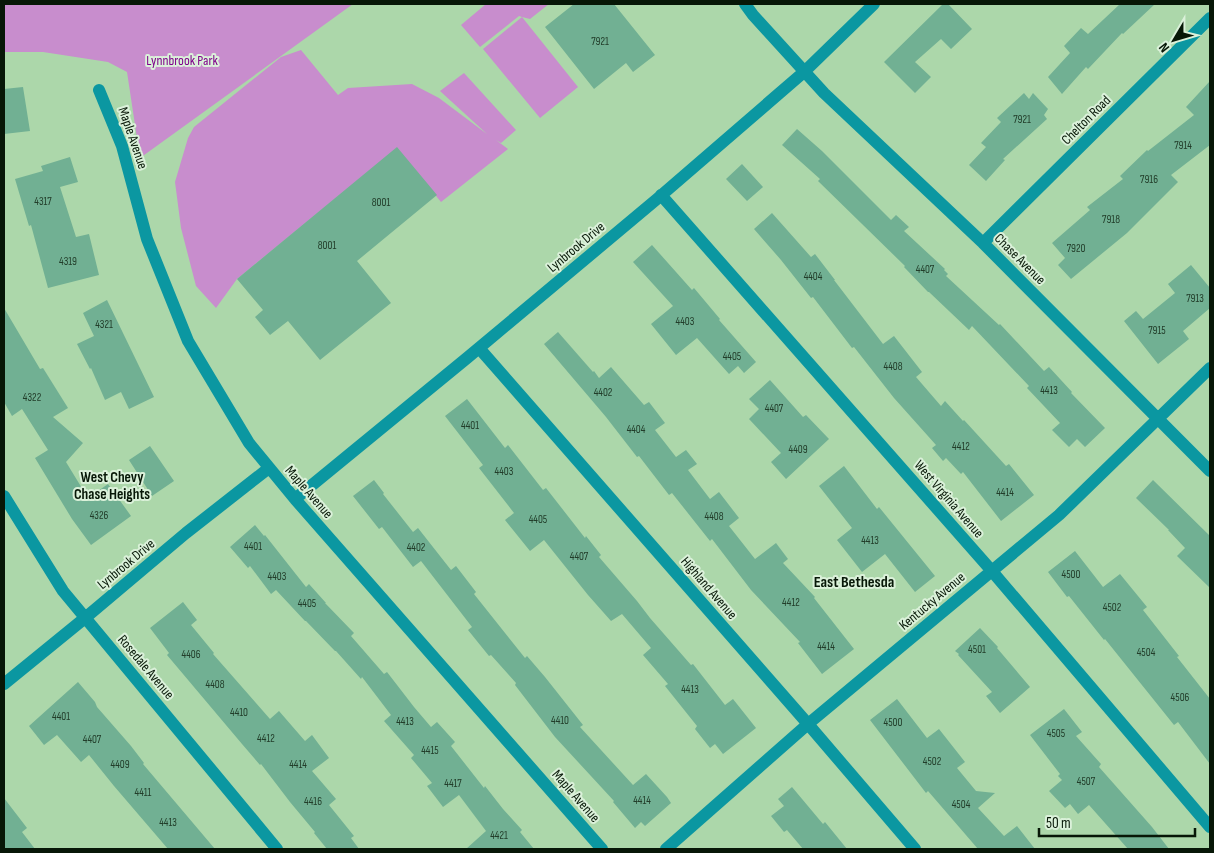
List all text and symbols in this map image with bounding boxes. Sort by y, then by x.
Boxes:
north arrow [1149,15,1199,65]
house number: 7921 [591,35,609,48]
text: N [1155,40,1173,56]
park label: Lynnbrook Park [146,52,218,69]
street label: Chelton Road [1058,92,1114,148]
street label: Maple Avenue [115,105,151,171]
house number: 7921 [1013,113,1031,126]
house number: 7914 [1174,139,1192,152]
house number: 7916 [1140,173,1158,186]
house number: 4317 [34,195,52,208]
house number: 8001 [372,196,390,209]
house number: 7918 [1102,213,1120,226]
street label: Lynbrook Drive [544,218,608,276]
street label: Chase Avenue [991,230,1049,288]
house number: 8001 [318,239,336,252]
house number: 7920 [1067,242,1085,255]
house number: 4319 [59,255,77,268]
house number: 4407 [916,263,935,276]
house number: 4404 [804,270,823,283]
house number: 7913 [1186,292,1204,305]
house number: 4403 [676,315,695,328]
house number: 4321 [95,318,113,331]
house number: 7915 [1148,324,1166,337]
house number: 4405 [723,350,741,363]
house number: 4408 [884,360,903,373]
house number: 4413 [1040,384,1058,397]
house number: 4402 [594,386,613,399]
house number: 4322 [23,391,42,404]
house number: 4407 [765,402,784,415]
house number: 4401 [461,419,479,432]
house number: 4404 [627,423,646,436]
house number: 4412 [952,440,970,453]
house number: 4409 [788,443,808,456]
street label: West Virginia Avenue [911,457,987,541]
street label: Maple Avenue [282,462,336,522]
house number: 4403 [495,465,514,478]
district label: West Chevy Chase Heights [74,468,150,504]
house number: 4414 [996,486,1014,499]
house number: 4326 [90,509,108,522]
house number: 4408 [705,510,724,523]
house number: 4405 [529,513,547,526]
house number: 4413 [861,534,879,547]
street label: Lynbrook Drive [94,535,158,593]
house number: 4401 [244,540,262,553]
house number: 4402 [407,541,426,554]
house number: 4407 [570,550,589,563]
street label: Highland Avenue [677,553,741,623]
house number: 4500 [1062,568,1081,581]
street label: Kentucky Avenue [896,569,968,633]
house number: 4403 [268,570,287,583]
district label: East Bethesda [814,573,894,592]
house number: 4412 [782,596,800,609]
house number: 4405 [298,597,316,610]
house number: 4502 [1103,601,1122,614]
street label: Rosedale Avenue [114,631,178,703]
house number: 4414 [817,640,835,653]
house number: 4501 [968,643,986,656]
house number: 4504 [1137,646,1156,659]
house number: 4406 [182,648,201,661]
house number: 4408 [206,678,225,691]
house number: 4413 [681,683,699,696]
house number: 4506 [1171,691,1190,704]
house number: 4410 [230,706,248,719]
house number: 4401 [52,710,70,723]
house number: 4410 [551,714,569,727]
house number: 4413 [396,715,414,728]
house number: 4500 [884,716,903,729]
house number: 4505 [1047,727,1065,740]
house number: 4412 [257,732,275,745]
house number: 4407 [83,733,102,746]
house number: 4415 [421,744,439,757]
house number: 4502 [923,755,942,768]
house number: 4409 [110,758,130,771]
house number: 4414 [289,758,307,771]
street label: Maple Avenue [549,766,603,826]
house number: 4507 [1077,775,1096,788]
house number: 4417 [444,777,462,790]
house number: 4411 [135,786,152,799]
house number: 4414 [633,794,651,807]
house number: 4416 [304,795,322,808]
house number: 4504 [952,798,971,811]
scale bar [1039,806,1195,838]
text: 50 m [1046,814,1071,833]
house number: 4413 [159,816,177,829]
house number: 4421 [490,829,508,842]

